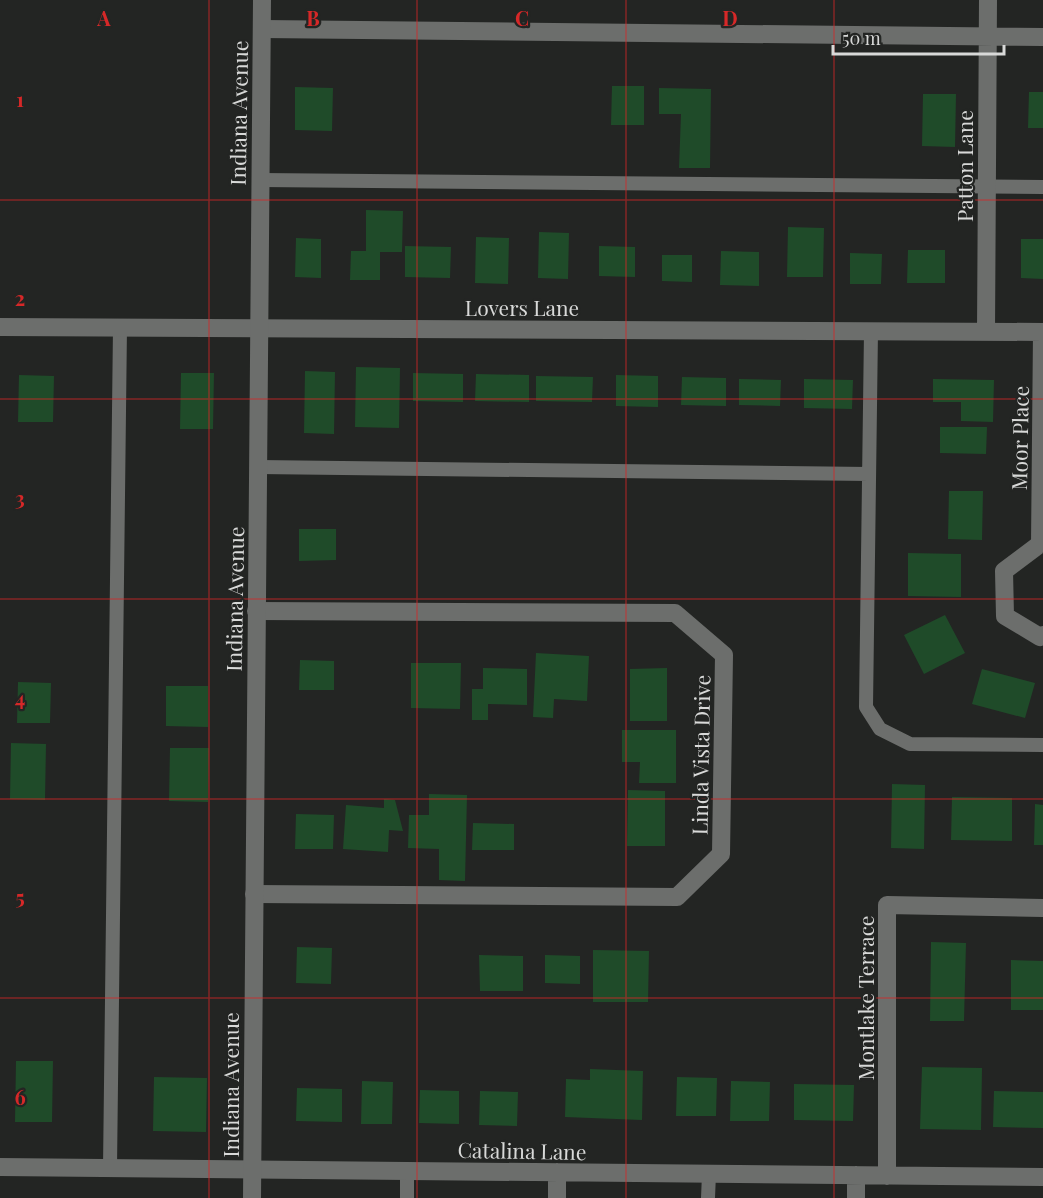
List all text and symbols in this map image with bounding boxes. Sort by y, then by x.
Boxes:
text: A [96,4,111,31]
text: B [306,4,320,31]
text: C [515,4,529,31]
text: D [722,4,738,31]
scale bar [833,18,1004,56]
text: 50 m [842,26,881,50]
street label: Indiana Avenue [223,40,253,186]
text: 1 [16,85,24,112]
street label: Patton Lane [950,110,978,222]
text: 2 [15,284,25,311]
street label: Lovers Lane [465,293,579,321]
street label: Moor Place [1004,386,1034,490]
text: 3 [15,484,25,511]
street label: Indiana Avenue [219,526,249,672]
street label: Linda Vista Drive [685,675,715,835]
text: 4 [15,684,25,711]
text: 5 [15,883,25,910]
street label: Montlake Terrace [851,916,879,1080]
street label: Indiana Avenue [216,1012,244,1158]
text: 6 [14,1083,26,1110]
street label: Catalina Lane [457,1135,587,1165]

